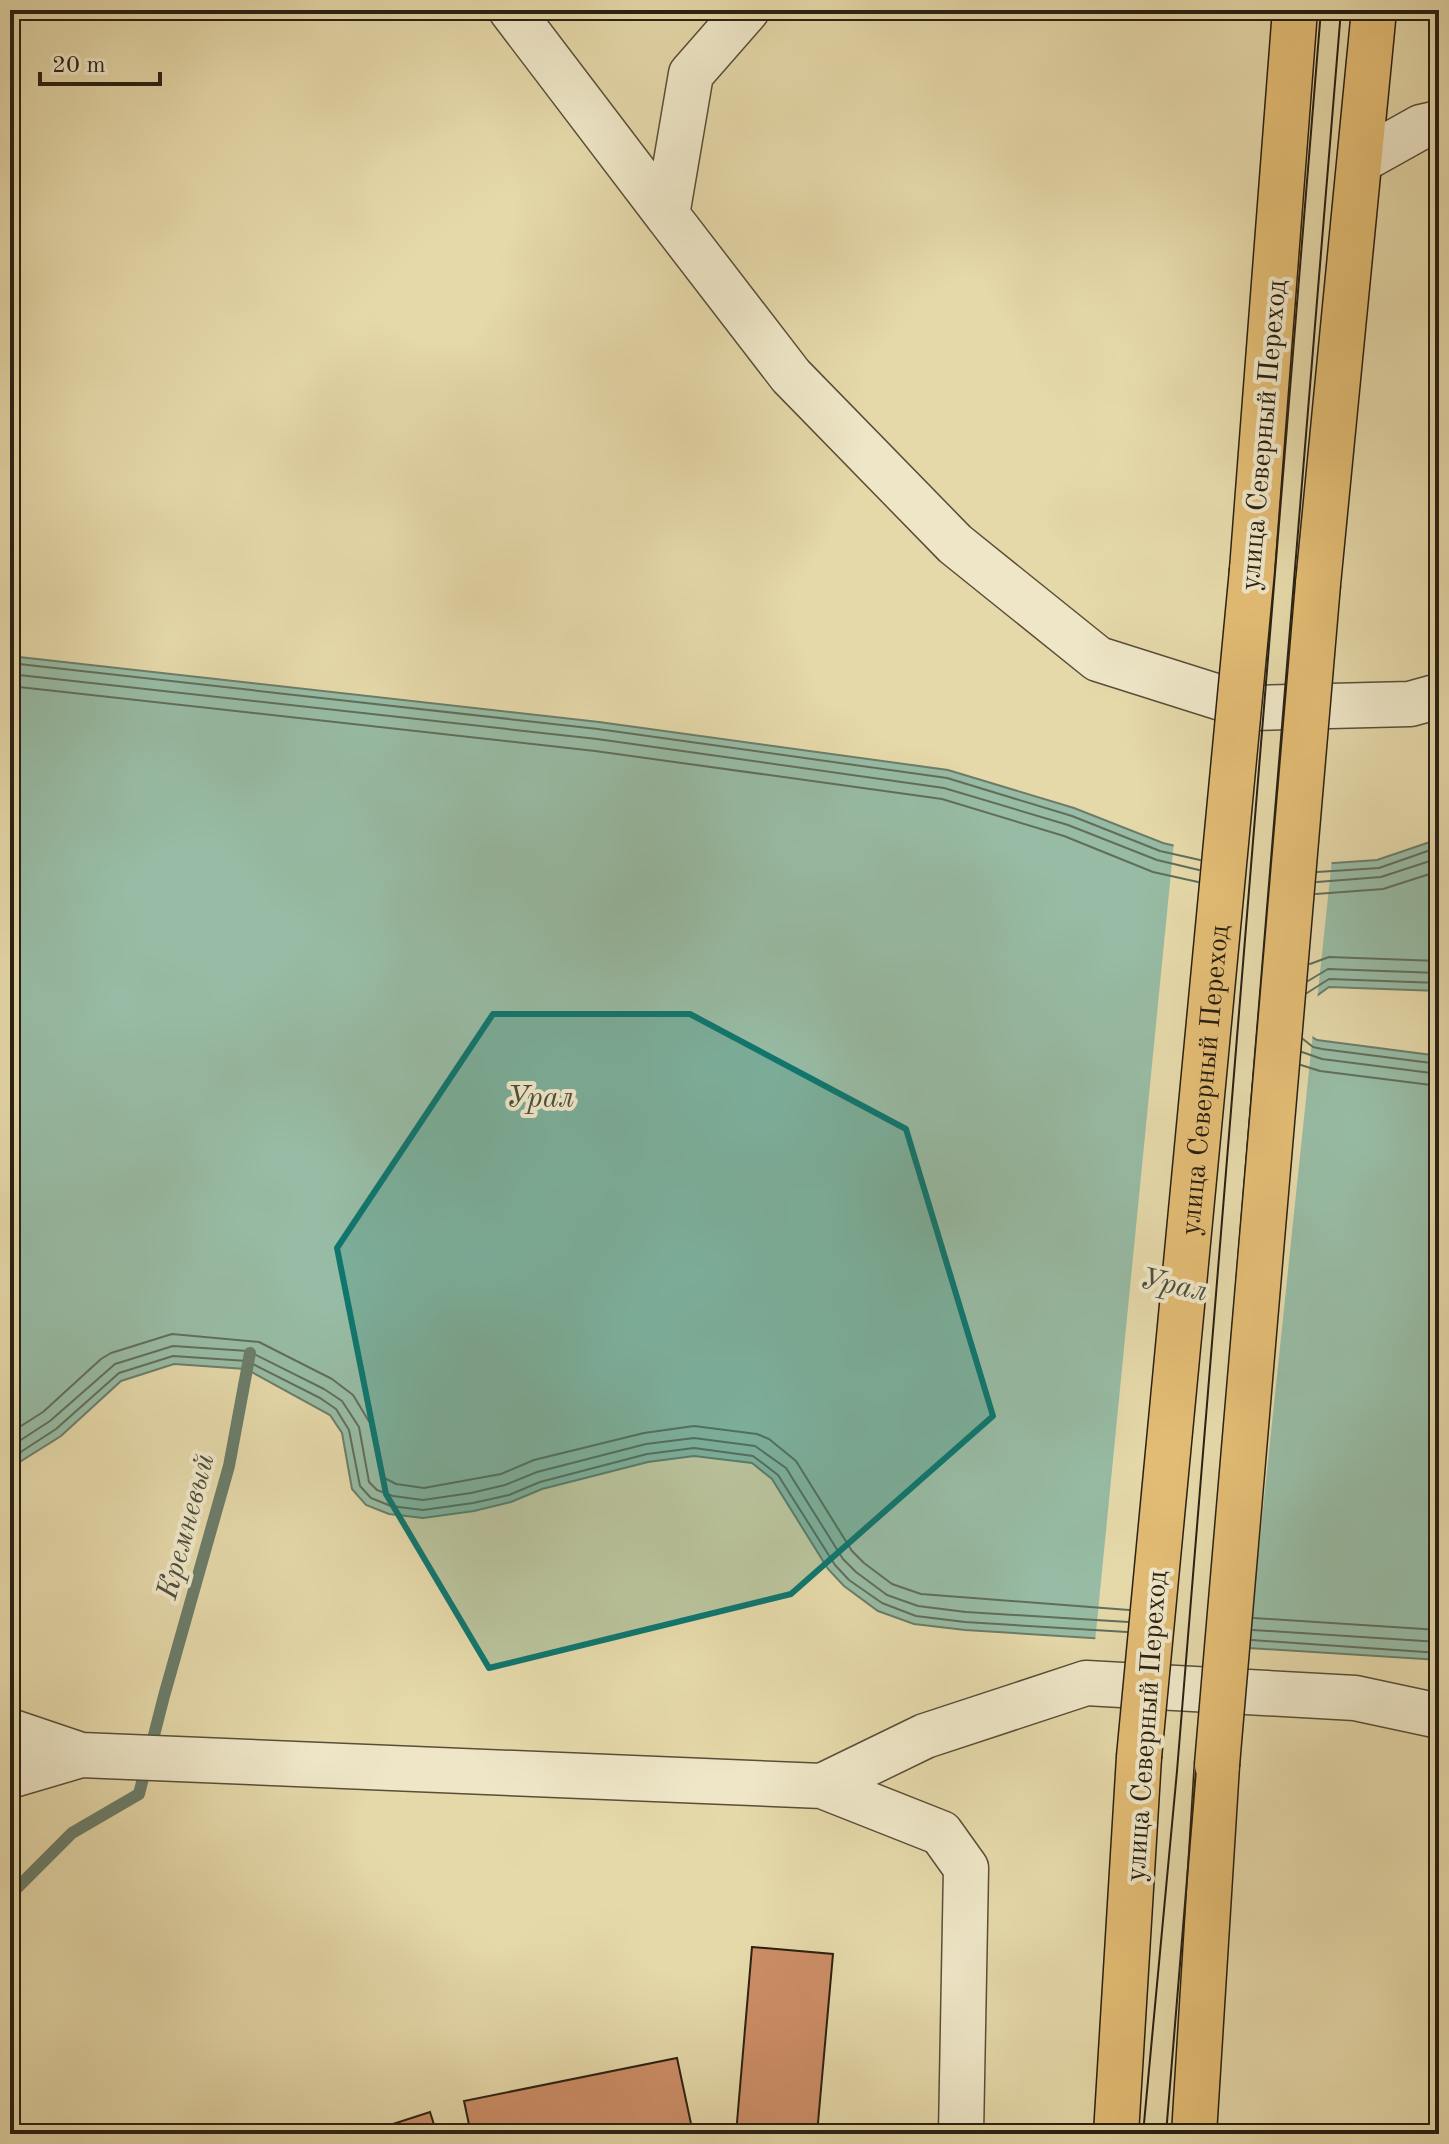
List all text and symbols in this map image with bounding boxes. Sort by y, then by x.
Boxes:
scale bar [40,36,160,86]
text: 20 m [52,54,106,78]
street label: улица Северный Переход [1237,279,1293,592]
street label: улица Северный Переход [1178,923,1235,1237]
water label: Урал [506,1084,574,1114]
water label: Урал [1137,1264,1210,1308]
water label: Кремневый [153,1450,221,1604]
street label: улица Северный Переход [1123,1569,1173,1883]

